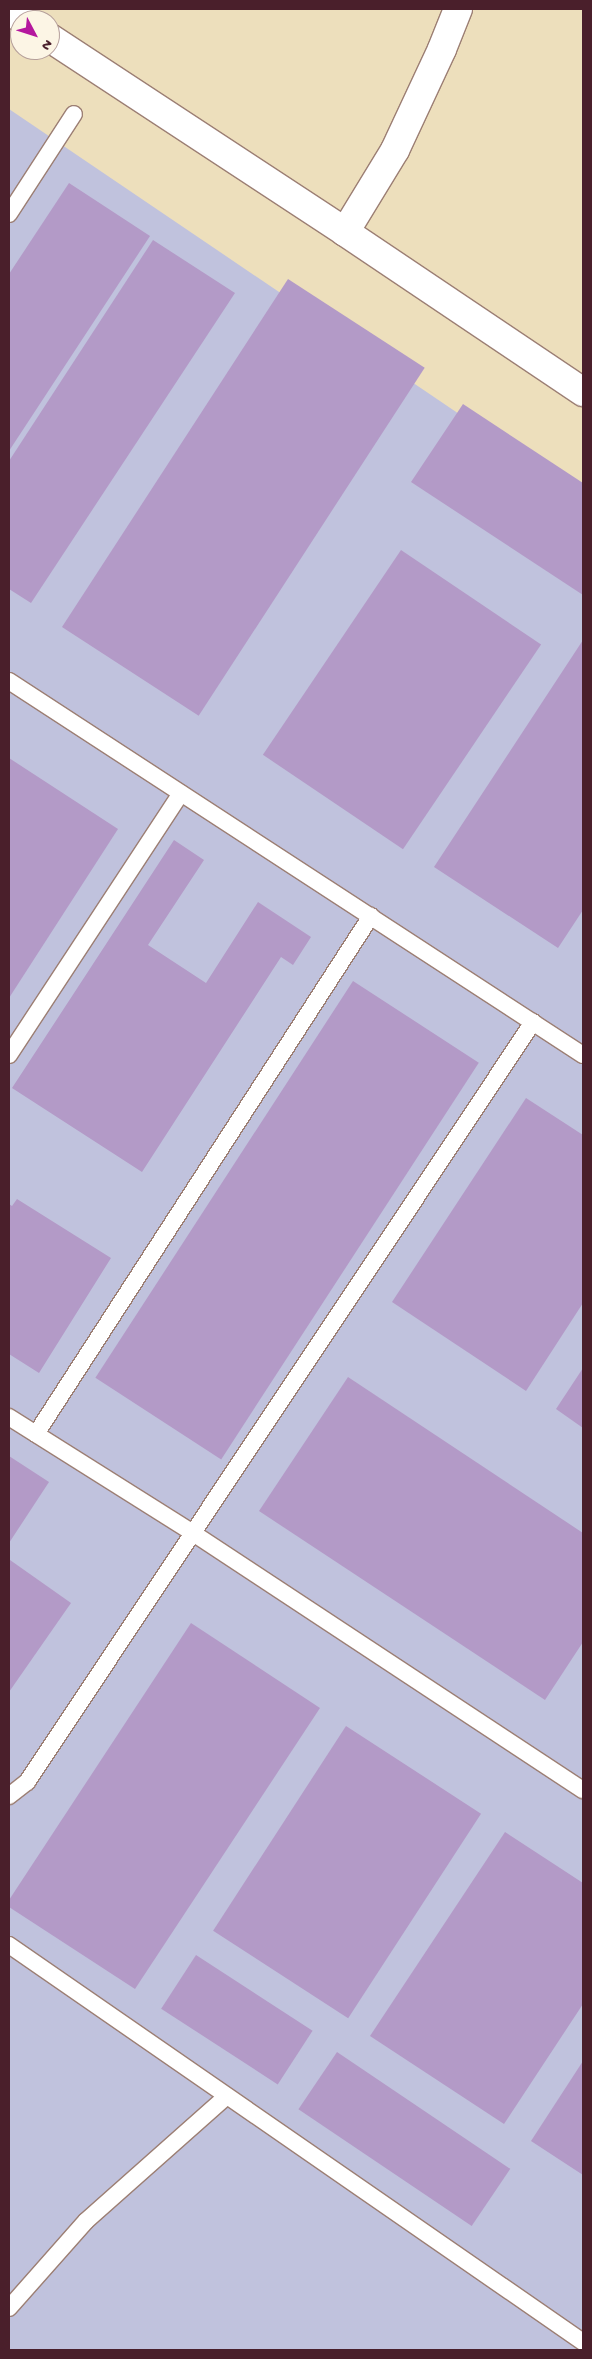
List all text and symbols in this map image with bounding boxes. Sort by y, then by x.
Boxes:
north arrow [10,10,60,60]
text: N [37,35,56,53]

